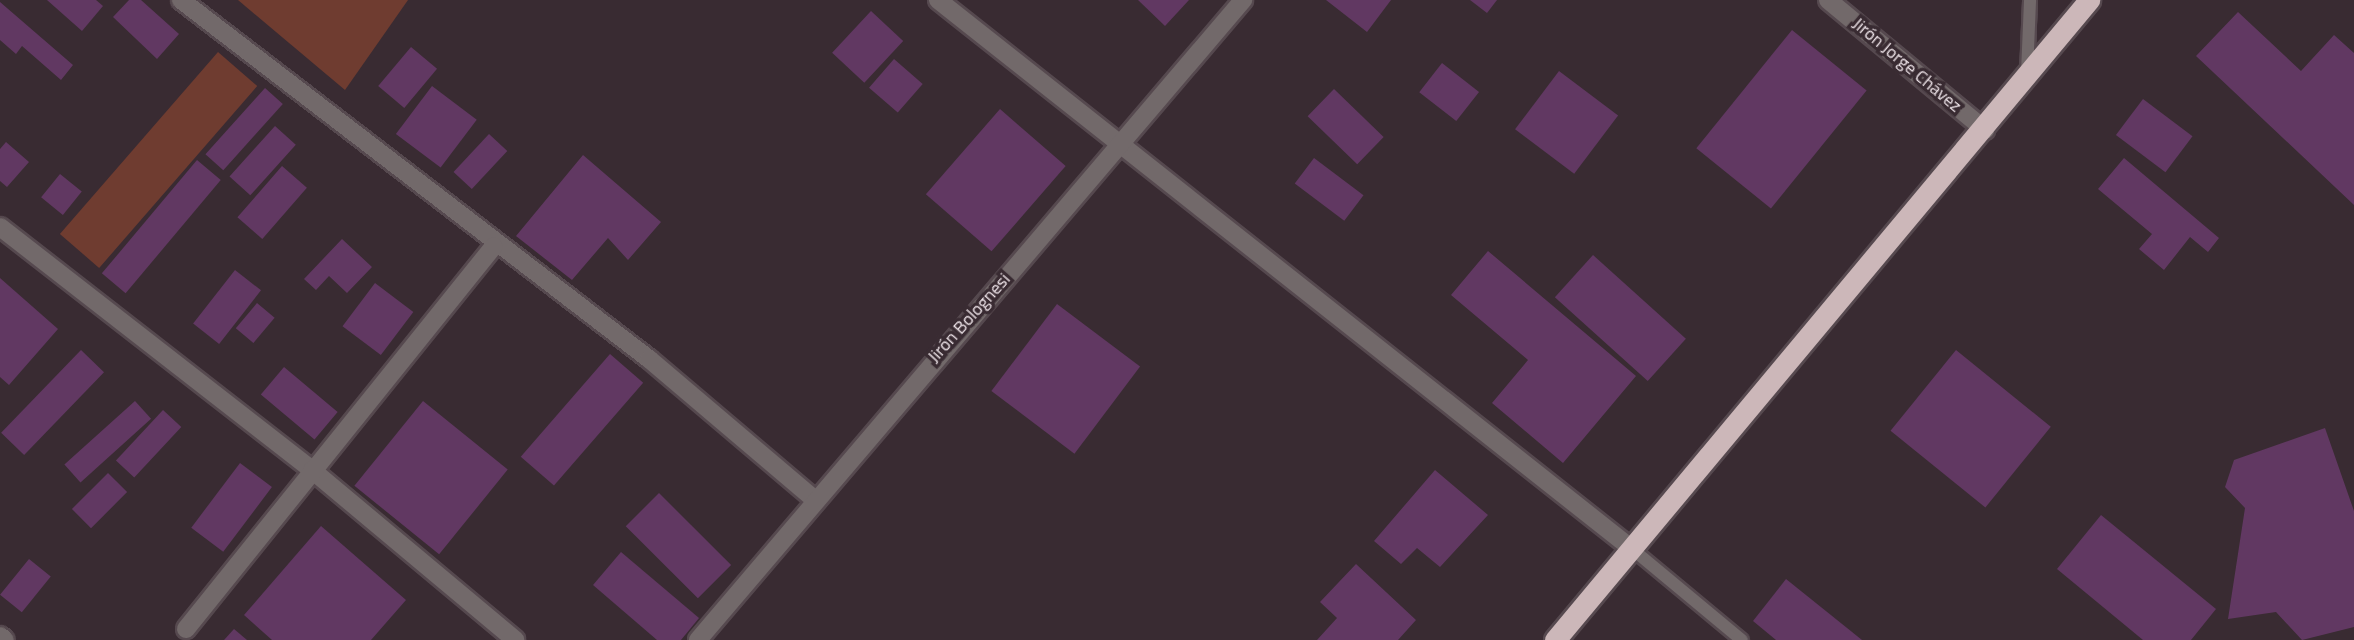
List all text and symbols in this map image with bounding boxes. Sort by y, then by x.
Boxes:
street label: Jirón Jorge Chávez [1848,13,1966,117]
street label: Jirón Bolognesi [923,269,1015,367]

